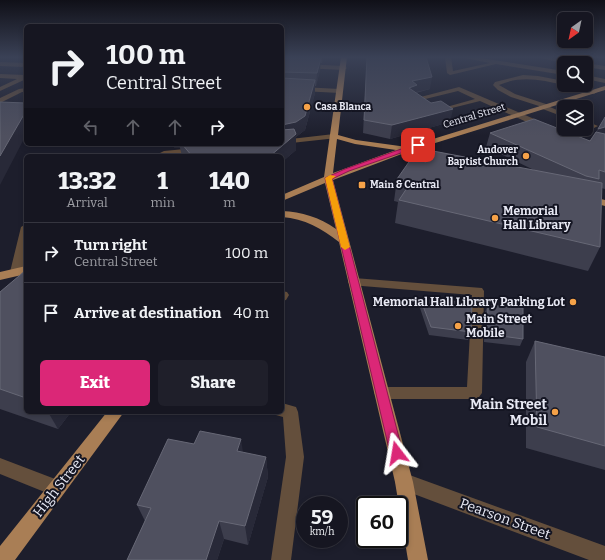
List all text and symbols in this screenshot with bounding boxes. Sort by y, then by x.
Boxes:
north arrow [557,12,593,48]
map controls [557,12,593,136]
text: 100 m [106,38,185,71]
icon: right [40,40,92,92]
button: search [557,56,593,92]
text: Central Street [106,72,222,94]
button: layers [557,100,593,136]
place label: Casa Blanca [315,101,372,113]
street label: Central Street [442,101,507,131]
marker: Casa Blanca [302,102,312,112]
icon: left [80,116,102,138]
icon: ahead [122,116,144,138]
icon: ahead [164,116,186,138]
icon: right [206,116,228,138]
pin [401,128,435,162]
icon: arrive [407,134,429,156]
place label: Andover Baptist Church [447,144,519,168]
marker: Andover Baptist Church [521,151,531,161]
text: 13:32 [58,167,116,195]
text: 1 [157,167,168,195]
text: 140 [209,167,250,195]
place label: Main & Central [370,179,439,191]
marker: Main & Central [357,180,367,190]
text: Arrival [67,195,108,210]
text: min [150,195,175,210]
text: m [223,195,236,210]
place label: Memorial Hall Library [503,204,571,232]
marker: Memorial Hall Library [490,213,500,223]
text: Turn right [74,236,147,254]
icon: right [40,242,62,264]
text: 100 m [225,244,268,262]
text: Central Street [74,254,158,269]
place label: Memorial Hall Library Parking Lot [373,295,565,309]
marker: Memorial Hall Library Parking Lot [568,297,578,307]
icon: arrive [40,302,62,324]
text: Arrive at destination [74,304,221,322]
text: 40 m [233,304,269,322]
place label: Main Street Mobile [466,312,532,340]
marker: Main Street Mobile [453,321,463,331]
button: Exit [40,360,150,406]
button: Share [158,360,268,406]
place label: Main Street Mobil [470,396,548,429]
marker: Main Street Mobil [550,407,560,417]
position arrow [376,432,418,474]
street label: High Street [30,452,88,520]
street label: Pearson Street [457,495,553,543]
speed limit sign: 60 [356,496,408,548]
text: 59 [311,505,333,529]
text: km/h [310,526,334,538]

